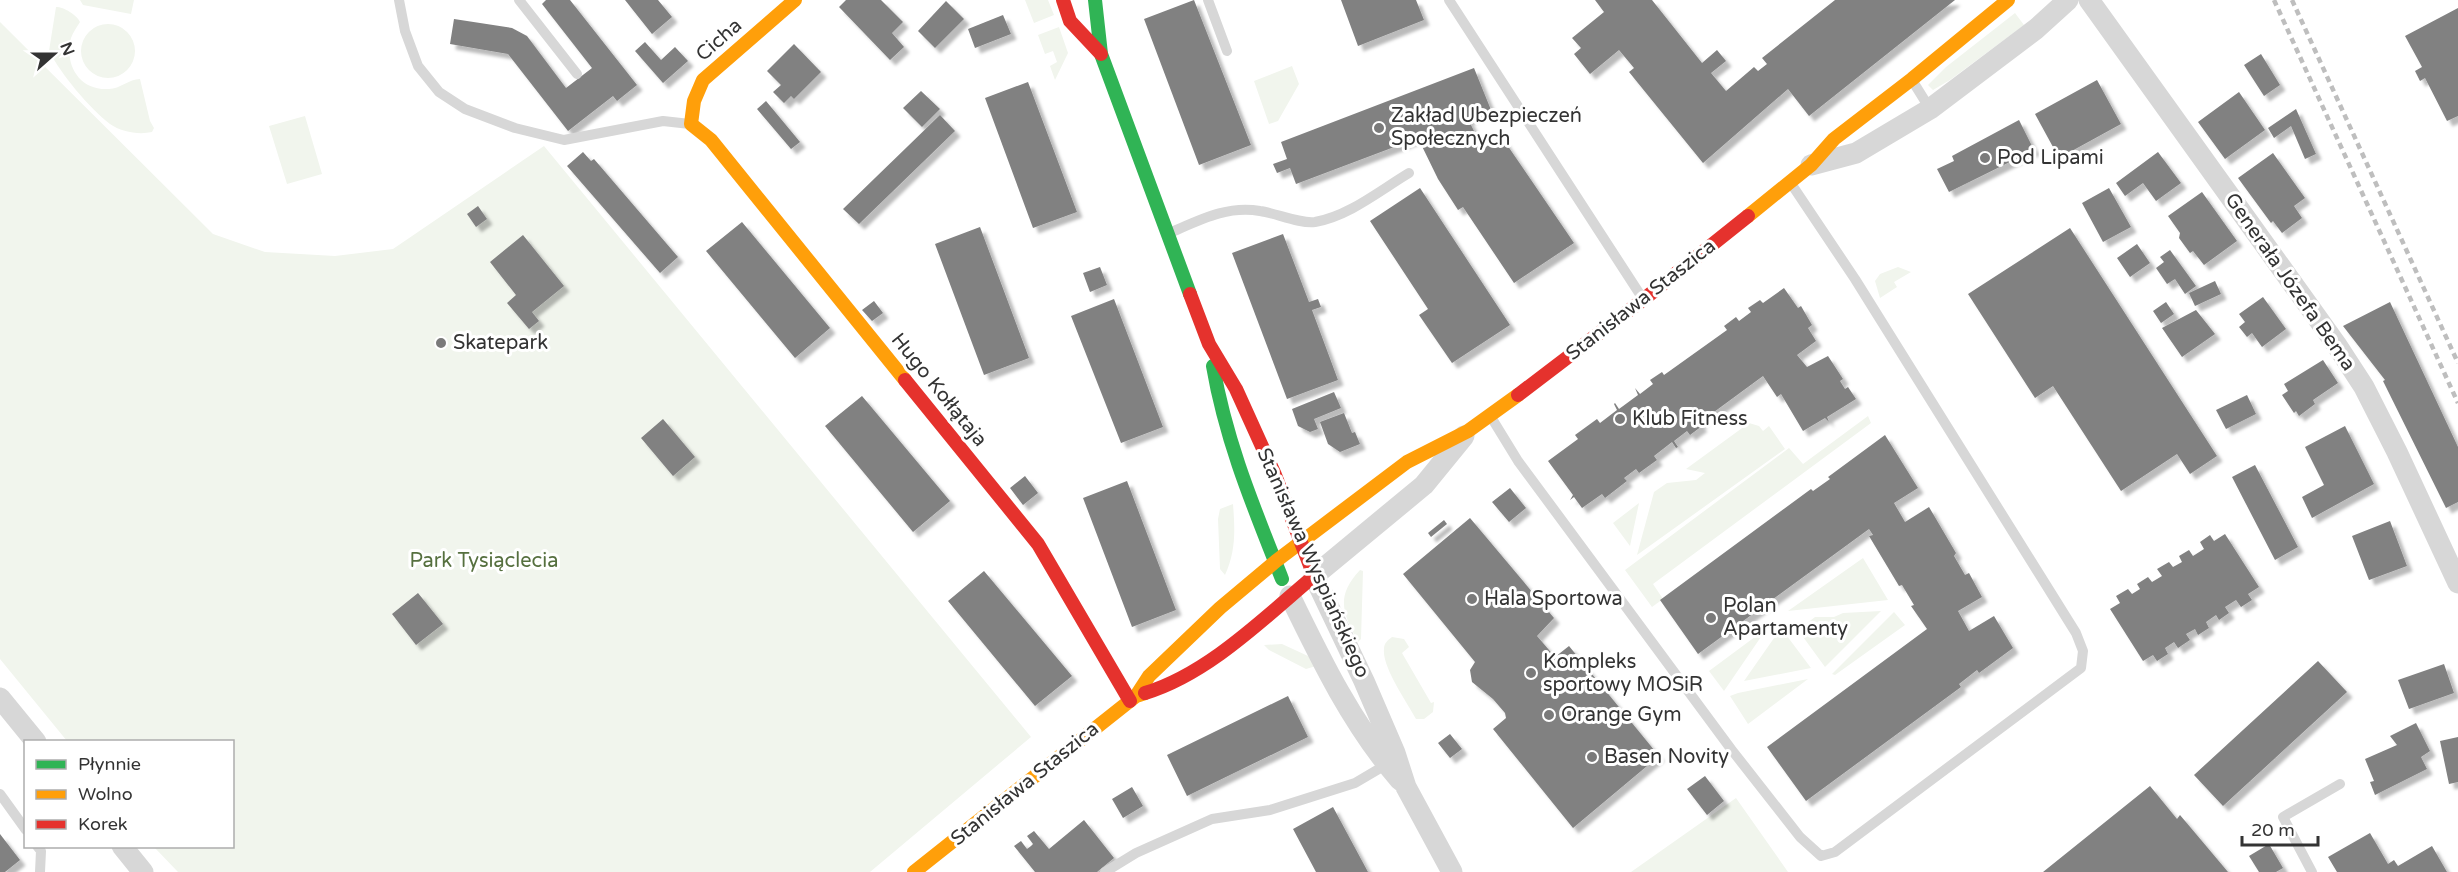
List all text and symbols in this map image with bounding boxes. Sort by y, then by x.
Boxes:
street label: Cicha [691,14,747,66]
north arrow [24,24,84,84]
text: N [55,39,79,59]
place label: Zakład Ubezpieczeń Społecznych [1391,104,1582,151]
marker: Zakład Ubezpieczeń Społecznych [1372,121,1386,135]
place label: Pod Lipami [1997,146,2104,170]
marker: Pod Lipami [1978,151,1992,165]
street label: Generała Józefa Bema [2219,188,2361,376]
street label: Stanisława Staszica [1561,234,1721,366]
street label: Hugo Kołłątaja [886,328,992,452]
place label: Skatepark [453,331,548,355]
marker: Skatepark [434,336,448,350]
place label: Klub Fitness [1632,407,1748,431]
marker: Klub Fitness [1613,412,1627,426]
street label: Stanisława Wyspiańskiego [1251,444,1375,682]
park label: Park Tysiąclecia [410,549,558,573]
place label: Hala Sportowa [1484,587,1623,611]
marker: Hala Sportowa [1465,592,1479,606]
place label: Polan Apartamenty [1723,594,1848,641]
marker: Polan Apartamenty [1704,611,1718,625]
place label: Kompleks sportowy MOSiR [1543,650,1703,697]
marker: Kompleks sportowy MOSiR [1524,666,1538,680]
place label: Orange Gym [1561,703,1682,727]
marker: Orange Gym [1542,708,1556,722]
street label: Stanisława Staszica [946,717,1104,851]
legend [24,740,234,848]
place label: Basen Novity [1604,745,1729,769]
marker: Basen Novity [1585,750,1599,764]
text: Płynnie [78,753,141,775]
text: Wolno [78,783,133,805]
scale bar [2242,809,2318,847]
text: Korek [78,813,128,835]
text: 20 m [2251,819,2295,841]

